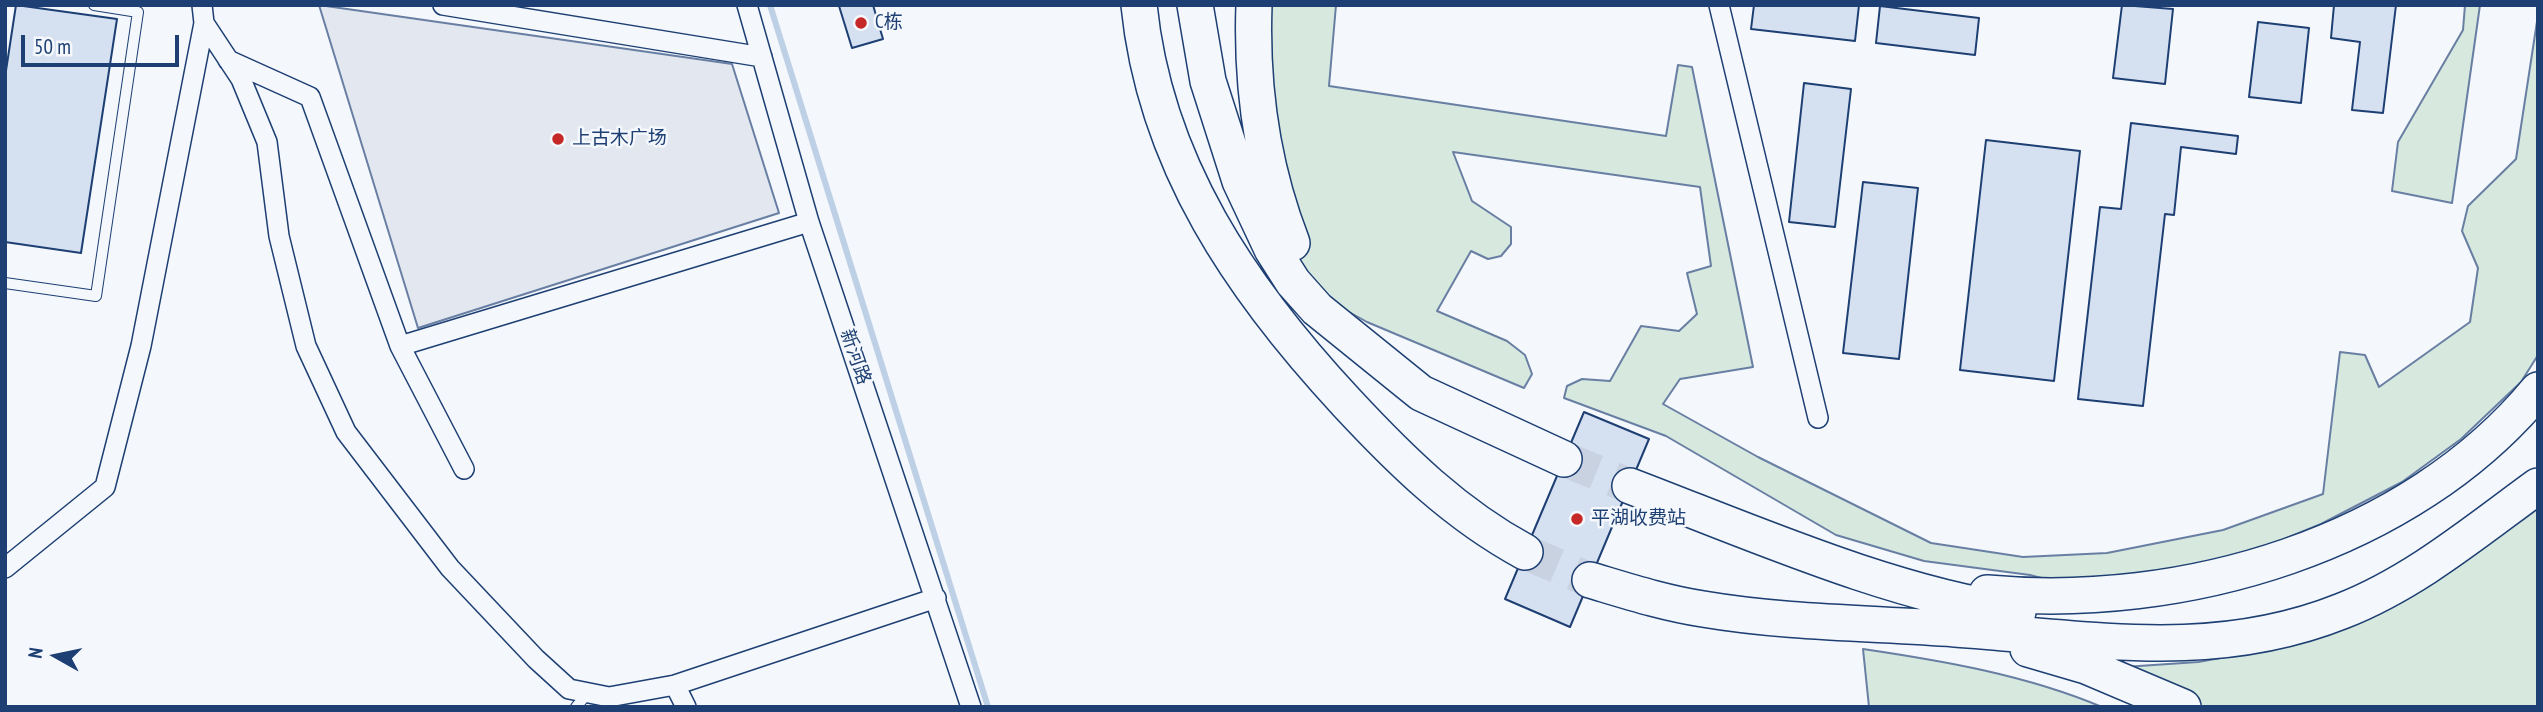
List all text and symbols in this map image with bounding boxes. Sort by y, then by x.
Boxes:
place label: C栋 [875,12,903,34]
marker: C栋 [853,15,869,31]
scale bar [24,21,182,65]
text: 50 m [34,33,71,60]
place label: 上古木广场 [572,128,667,150]
marker: 上古木广场 [550,131,566,147]
street label: 新河路 [835,326,875,388]
place label: 平湖收费站 [1591,508,1686,530]
marker: 平湖收费站 [1569,511,1585,527]
north arrow [21,621,91,691]
text: N [23,646,48,660]

